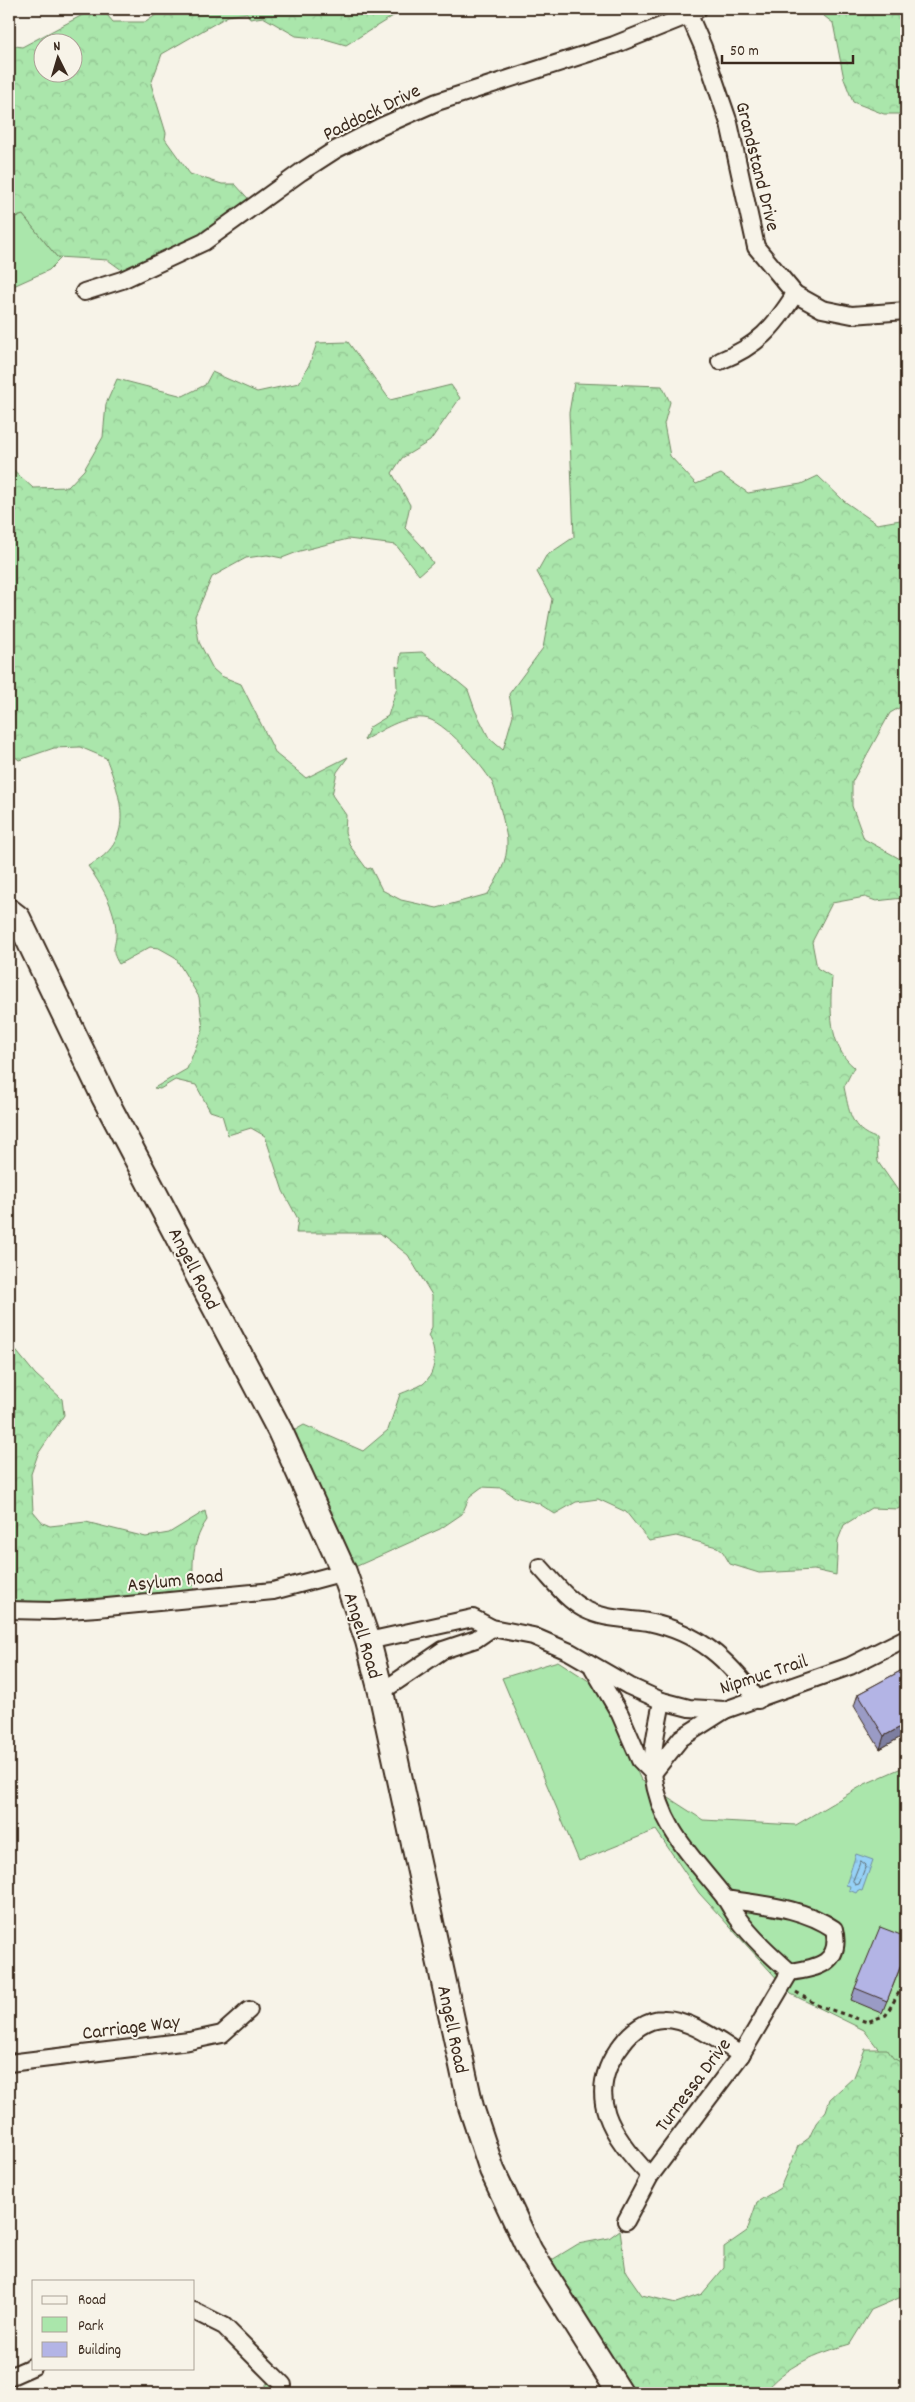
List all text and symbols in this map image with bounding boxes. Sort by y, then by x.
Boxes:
north arrow [32,32,82,82]
scale bar [722,32,854,64]
text: N [53,37,61,57]
text: 50 m [730,41,759,63]
street label: Paddock Drive [319,78,426,149]
street label: Grandstand Drive [726,99,786,235]
street label: Angell Road [160,1223,225,1315]
street label: Asylum Road [126,1563,225,1601]
street label: Angell Road [335,1589,388,1683]
street label: Nipmuc Trail [716,1648,812,1703]
street label: Angell Road [428,1983,474,2076]
street label: Carriage Way [81,2009,183,2049]
street label: Turnessa Drive [650,2033,739,2139]
legend [32,2280,195,2370]
text: Road [78,2290,106,2312]
text: Park [78,2316,104,2338]
text: Building [78,2340,121,2362]

